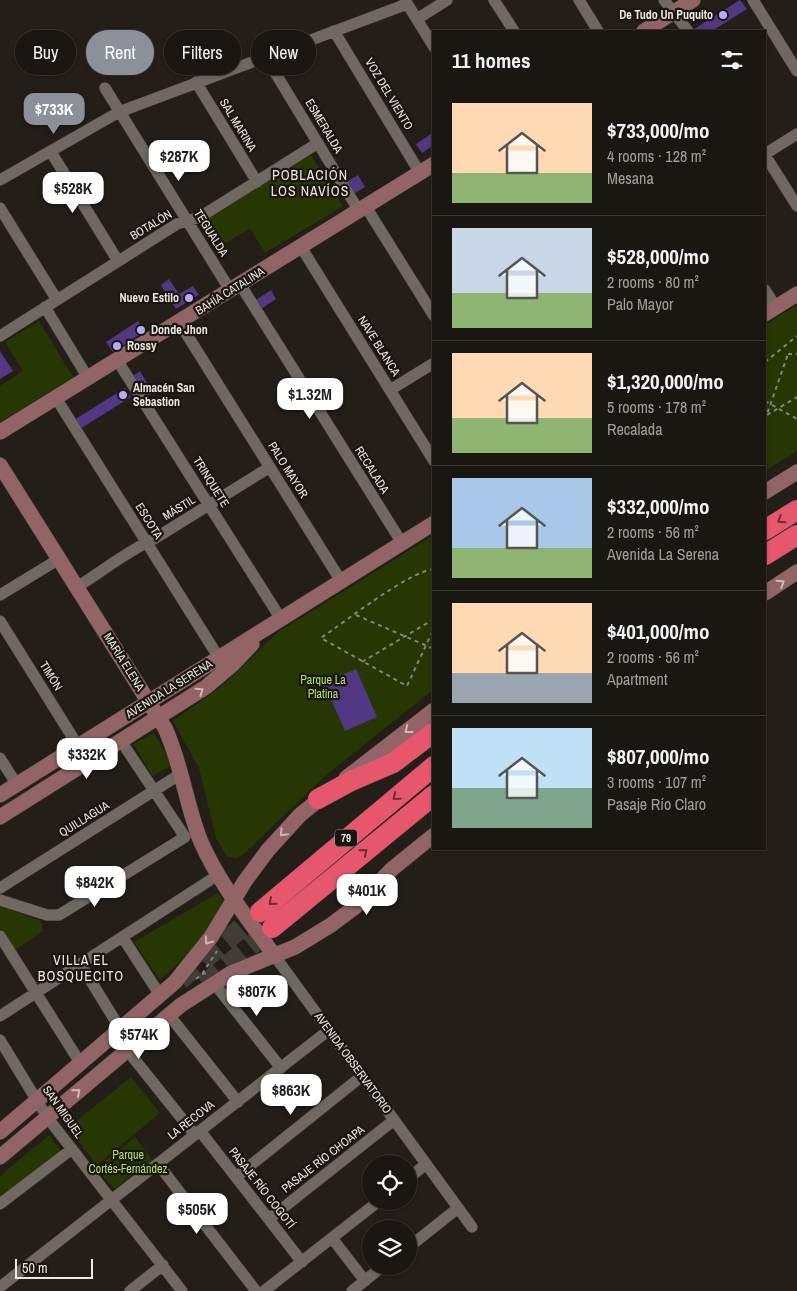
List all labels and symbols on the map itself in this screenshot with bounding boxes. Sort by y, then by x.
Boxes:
place label: De Tudo Un Puquito [619,7,713,23]
marker: De Tudo Un Puquito [717,9,729,21]
street label: VOZ DEL VIENTO [361,55,417,133]
pin: $733K [19,92,89,135]
street label: SAL MARINA [216,95,260,155]
street label: ESMERALDA [302,96,347,157]
pin: $287K [144,140,214,182]
district label: POBLACIÓN LOS NAVÍOS [271,166,349,200]
pin: $528K [38,172,108,214]
street label: BOTALÓN [127,206,175,244]
street label: TEGUALDA [190,206,232,260]
street label: BAHÍA CATALINA [193,263,268,319]
place label: Nuevo Estilo [119,290,179,306]
marker: Nuevo Estilo [183,292,195,304]
street label: NAVE BLANCA [354,313,404,380]
place label: Donde Jhon [151,322,208,338]
marker: Donde Jhon [135,324,147,336]
place label: Rossy [127,338,157,354]
marker: Rossy [111,340,123,352]
pin: $1.32M [269,378,351,420]
place label: Almacén San Sebastion [133,380,195,410]
marker: Almacén San Sebastion [117,389,129,401]
street label: PALO MAYOR [264,439,312,501]
street label: RECALADA [351,443,393,497]
street label: TRINQUETE [189,454,233,510]
street label: MÁSTIL [160,492,199,524]
street label: ESCOTA [132,500,167,542]
one-way arrow [777,514,787,523]
one-way arrow [776,579,785,589]
street label: MARÍA ELENA [100,630,148,694]
street label: AVENIDA LA SERENA [122,656,216,723]
street label: TIMÓN [36,658,66,694]
park label: Parque La Platina [300,672,346,702]
one-way arrow [194,688,203,697]
one-way arrow [404,724,414,733]
pin: $332K [52,738,122,780]
one-way arrow [393,791,402,800]
street label: QUILLAGUA [56,797,112,841]
one-way arrow [280,827,289,836]
road number: 79 [335,830,357,846]
one-way arrow [358,850,367,858]
pin: $842K [60,866,130,908]
pin: $401K [332,874,402,916]
one-way arrow [268,896,277,905]
one-way arrow [205,935,214,945]
district label: VILLA EL BOSQUECITO [38,951,124,985]
pin: $807K [222,974,292,1017]
street label: AVENIDA OBSERVATORIO [310,1008,395,1117]
pin: $574K [104,1018,174,1060]
pin: $863K [256,1074,326,1116]
street label: SAN MIGUEL [39,1083,87,1142]
one-way arrow [72,1088,81,1097]
street label: LA RECOVA [164,1096,218,1143]
street label: PASAJE RÍO CHOAPA [278,1121,368,1196]
street label: PASAJE RÍO COGOTÍ [225,1144,299,1232]
park label: Parque Cortés-Fernández [89,1147,167,1177]
pin: $505K [162,1192,232,1235]
scale bar [15,1256,92,1279]

